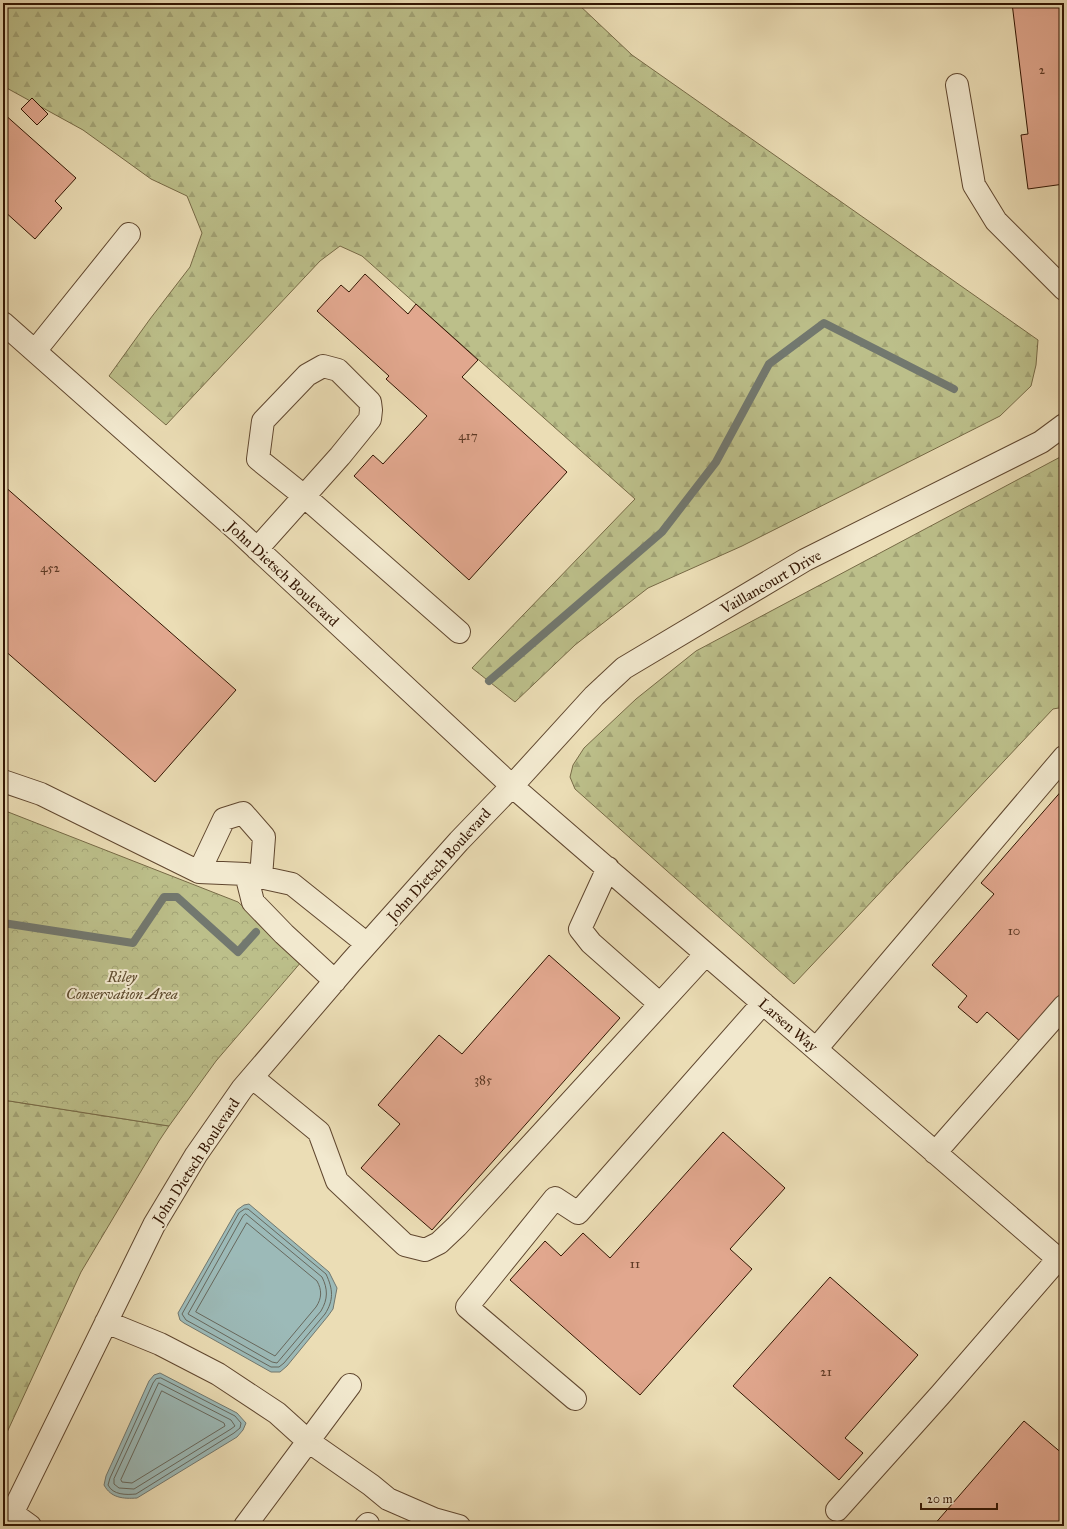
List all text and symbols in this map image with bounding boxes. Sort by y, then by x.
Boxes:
house number: 2 [1039,62,1046,78]
house number: 417 [458,428,478,444]
street label: John Dietsch Boulevard [221,516,343,631]
street label: Vaillancourt Drive [717,546,824,619]
house number: 452 [40,560,60,576]
street label: John Dietsch Boulevard [382,804,496,928]
house number: 10 [1008,923,1020,939]
park label: Riley Conservation Area [66,968,178,1003]
street label: Larsen Way [755,994,822,1056]
house number: 385 [474,1072,492,1088]
street label: John Dietsch Boulevard [148,1094,244,1229]
house number: 11 [630,1256,640,1272]
house number: 21 [820,1364,832,1380]
scale bar [921,1485,997,1511]
text: 20 m [927,1492,953,1506]

